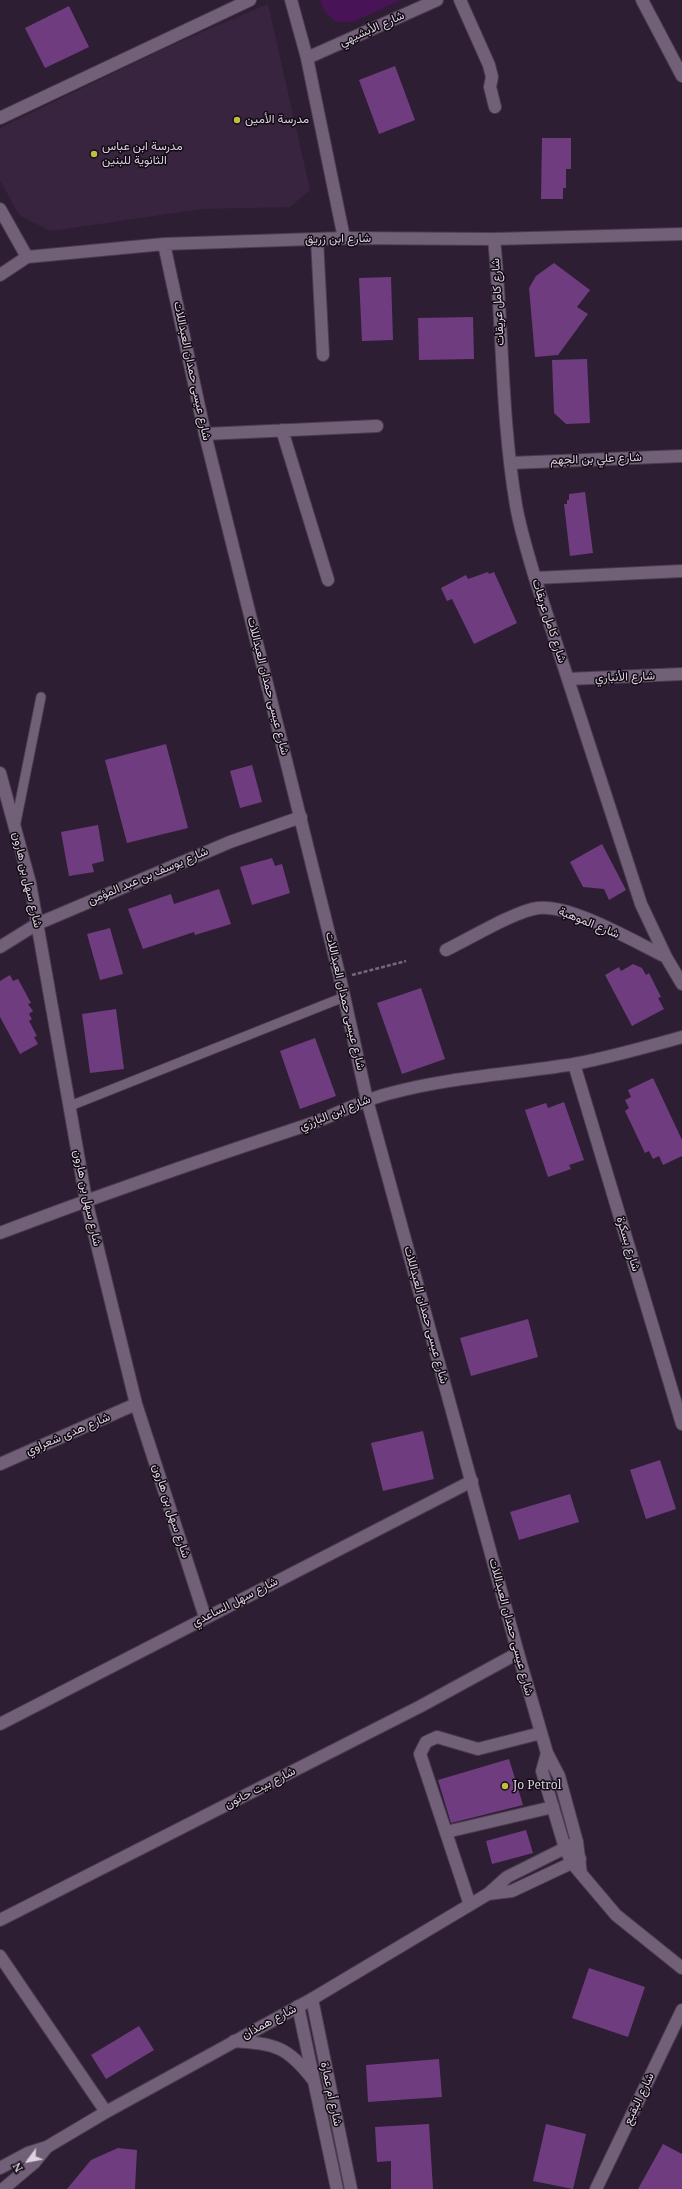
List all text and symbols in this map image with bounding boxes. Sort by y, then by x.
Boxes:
street label: شارع الأبشيهي [337,8,407,50]
place label: مدرسة الأمين [245,113,309,127]
marker: مدرسة الأمين [232,115,242,125]
place label: مدرسة ابن عباس الثانوية للبنين [102,140,183,168]
marker: مدرسة ابن عباس الثانوية للبنين [89,149,99,159]
street label: شارع ابن زريق [305,231,371,247]
street label: شارع كامل عريقات [489,258,507,346]
street label: شارع عيسى حمدان العبداللات [170,300,214,442]
street label: شارع علي بن الجهم [550,450,642,468]
street label: شارع كامل عريقات [529,577,569,665]
street label: شارع عيسى حمدان العبداللات [244,615,292,757]
street label: شارع الأنباري [595,669,655,685]
street label: شارع سهل بن هارون [9,831,45,929]
street label: شارع يوسف بن عبد المؤمن [86,844,210,908]
street label: شارع الموهبة [556,904,622,942]
street label: شارع عيسى حمدان العبداللات [322,930,368,1072]
street label: شارع ابن البارزي [297,1092,373,1134]
street label: شارع سهل بن هارون [70,1149,104,1247]
street label: شارع بسكرة [613,1215,643,1273]
street label: شارع عيسى حمدان العبداللات [401,1245,451,1385]
street label: شارع هدى شعراوي [24,1410,112,1458]
street label: شارع سهل بن هارون [149,1462,193,1560]
street label: شارع عيسى حمدان العبداللات [486,1557,536,1697]
street label: شارع سهل الساعدي [190,1574,280,1630]
street label: شارع بيت حانون [222,1764,298,1812]
place label: Jo Petrol [513,1779,562,1793]
marker: Jo Petrol [500,1781,510,1791]
street label: شارع همذان [239,2002,299,2042]
street label: شارع أم عمارة [317,2061,345,2127]
street label: شارع البقيع [621,2071,657,2127]
north arrow [8,2141,48,2181]
text: N [9,2160,26,2175]

